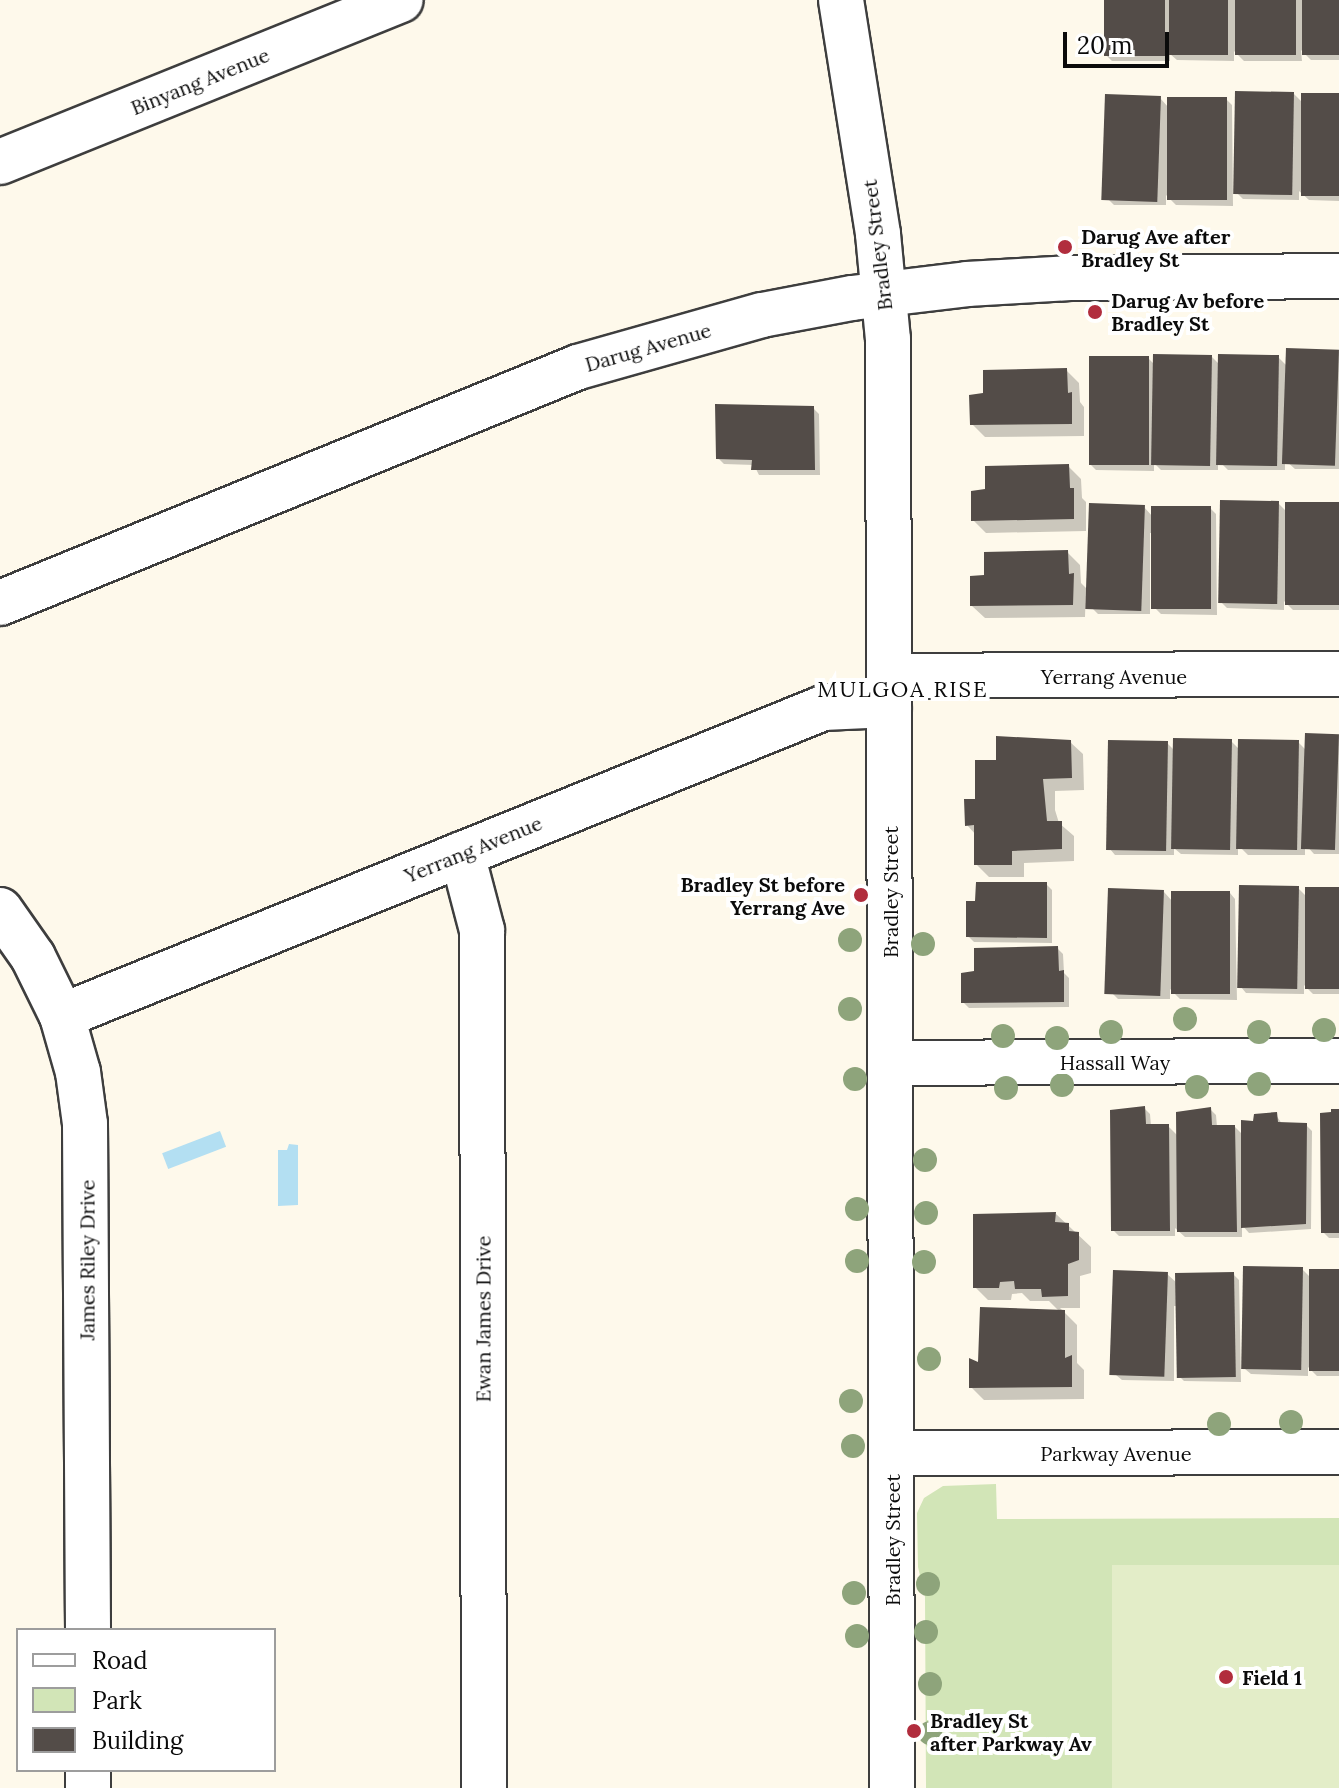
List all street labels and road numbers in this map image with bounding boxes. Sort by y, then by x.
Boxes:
street label: Binyang Avenue [127,42,273,120]
street label: Bradley Street [857,178,897,312]
street label: Darug Avenue [582,318,714,376]
street label: Yerrang Avenue [1041,664,1187,688]
street label: Yerrang Avenue [401,810,545,888]
street label: Bradley Street [878,826,902,958]
street label: Hassall Way [1060,1050,1170,1074]
street label: James Riley Drive [75,1180,99,1340]
street label: Ewan James Drive [471,1236,495,1402]
street label: Parkway Avenue [1040,1441,1192,1465]
street label: Bradley Street [880,1474,904,1606]

